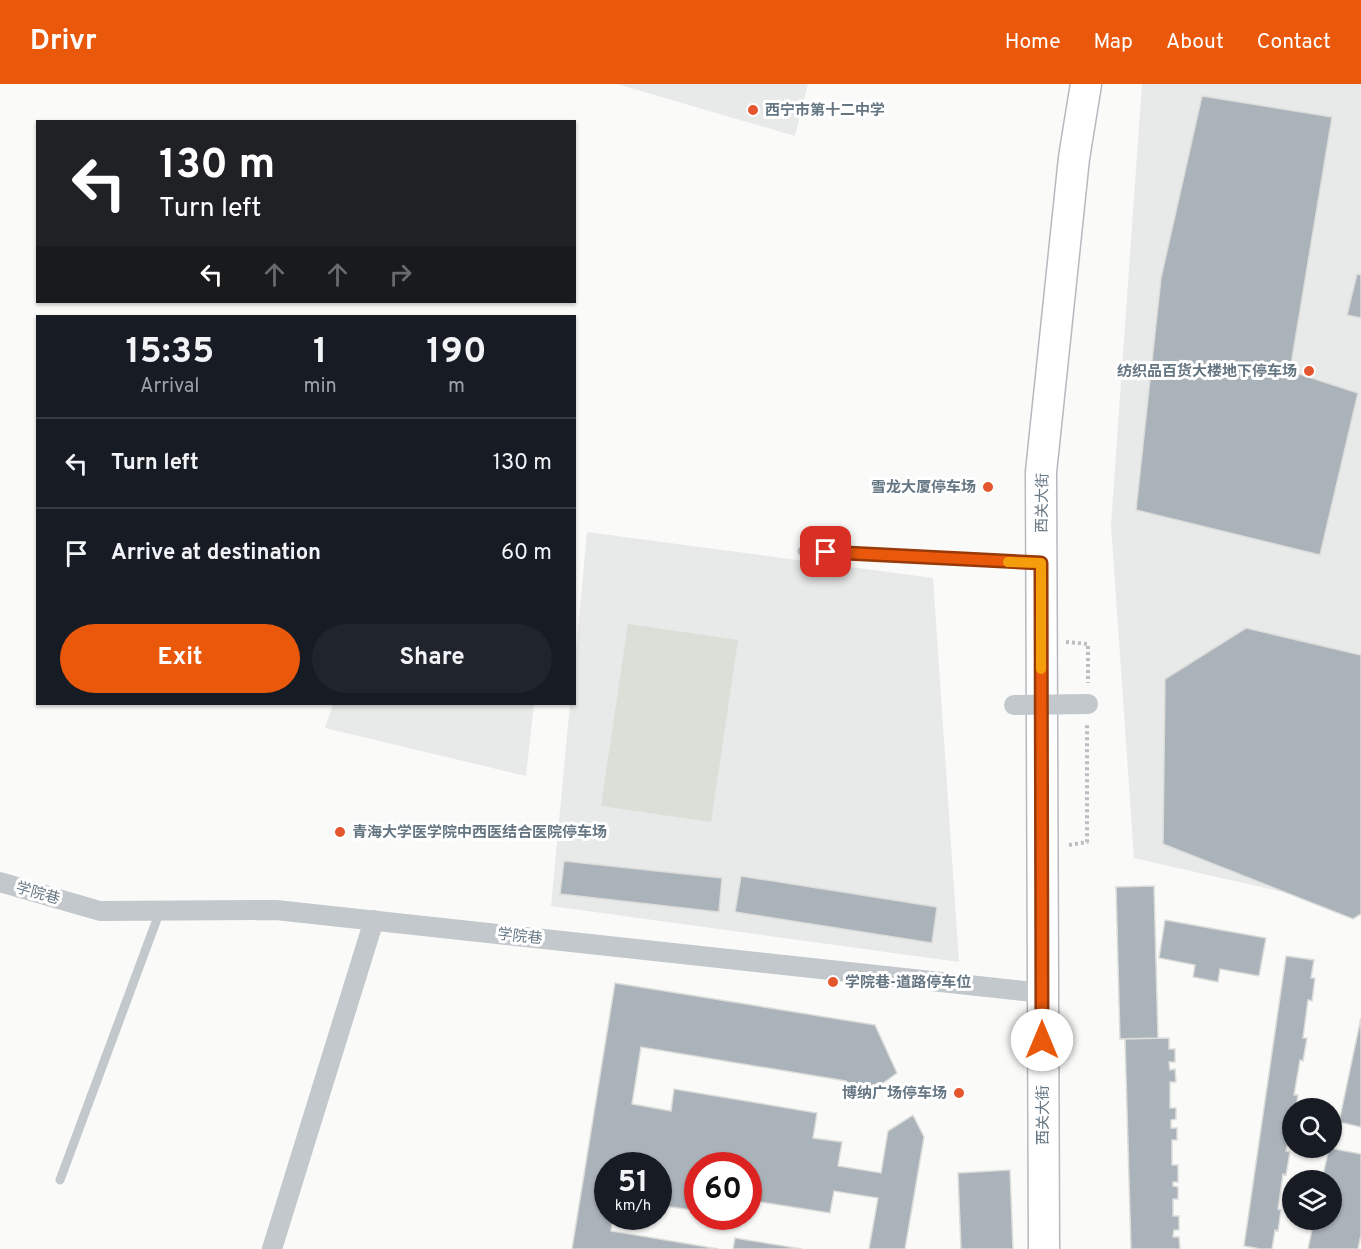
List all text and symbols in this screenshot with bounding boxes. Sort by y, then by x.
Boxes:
text: Drivr [30,24,97,60]
text: Home [1005,29,1061,56]
text: Map [1094,29,1133,56]
text: About [1166,29,1224,56]
text: Contact [1257,29,1331,56]
place label: 西宁市第十二中学 [765,101,885,121]
marker: 西宁市第十二中学 [746,103,760,117]
text: 130 m [159,140,275,193]
icon: left [60,144,138,222]
text: Turn left [159,192,261,226]
icon: left [195,258,228,291]
icon: ahead [258,258,291,291]
icon: ahead [321,258,354,291]
icon: right [384,258,417,291]
text: 15:35 [125,330,214,376]
text: 1 [313,330,327,376]
text: 190 [426,330,487,376]
place label: 纺织品百货大楼地下停车场 [1117,362,1297,382]
marker: 纺织品百货大楼地下停车场 [1302,364,1316,378]
text: Arrival [140,374,200,400]
text: min [304,374,337,400]
text: m [448,374,465,400]
icon: left [60,447,93,480]
text: Turn left [111,450,199,477]
text: 130 m [493,450,552,477]
street label: 西关大街 [1033,473,1054,533]
place label: 雪龙大厦停车场 [871,478,976,498]
marker: 雪龙大厦停车场 [981,480,995,494]
pin [800,526,851,577]
icon: arrive [809,535,842,568]
icon: arrive [60,537,93,570]
text: Arrive at destination [111,540,321,567]
text: 60 m [501,540,552,567]
button: Exit [60,624,300,693]
button: Share [312,624,552,693]
place label: 青海大学医学院中西医结合医院停车场 [352,823,607,843]
marker: 青海大学医学院中西医结合医院停车场 [333,825,347,839]
street label: 学院巷 [13,879,62,910]
street label: 学院巷 [496,926,543,949]
place label: 学院巷-道路停车位 [845,973,971,993]
marker: 学院巷-道路停车位 [826,975,840,989]
position arrow [1010,1008,1074,1072]
place label: 博纳广场停车场 [842,1084,947,1104]
street label: 西关大街 [1035,1085,1054,1145]
marker: 博纳广场停车场 [952,1086,966,1100]
map controls [1282,1098,1342,1230]
button: search [1282,1098,1342,1158]
speed limit sign: 60 [684,1152,762,1230]
text: 51 [618,1165,648,1202]
button: layers [1282,1170,1342,1230]
text: km/h [615,1197,651,1216]

